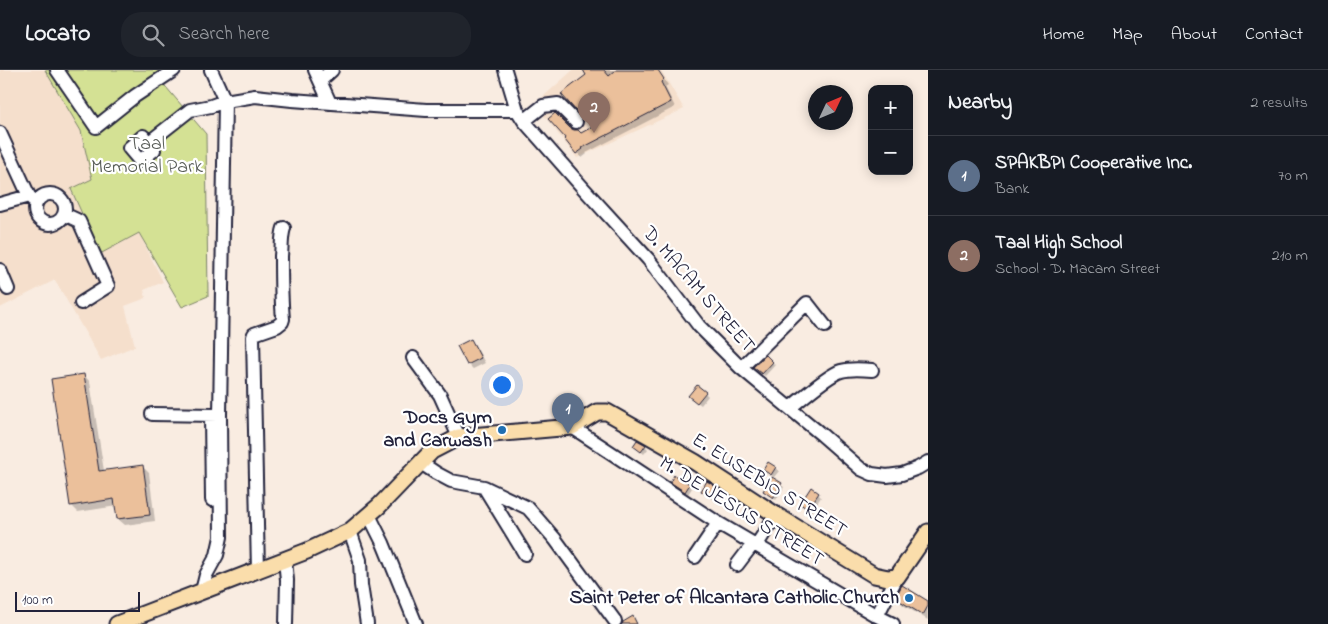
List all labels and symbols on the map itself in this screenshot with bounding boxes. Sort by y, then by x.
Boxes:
north arrow [808,85,853,130]
pin: 2 [578,92,610,133]
park label: Taal Memorial Park [91,130,203,182]
street label: D. MACAM STREET [634,219,761,360]
your location [489,372,515,398]
pin: 1 [552,393,584,434]
place label: Docs Gym and Carwash [384,404,492,456]
marker: Docs Gym and Carwash [496,424,508,436]
street label: E. EUSEBIO STREET [686,426,852,546]
street label: M. DE JESUS STREET [653,450,829,574]
place label: Saint Peter of Alcantara Catholic Church [569,584,899,613]
scale bar [15,589,140,612]
marker: Saint Peter of Alcantara Catholic Church [903,592,915,604]

